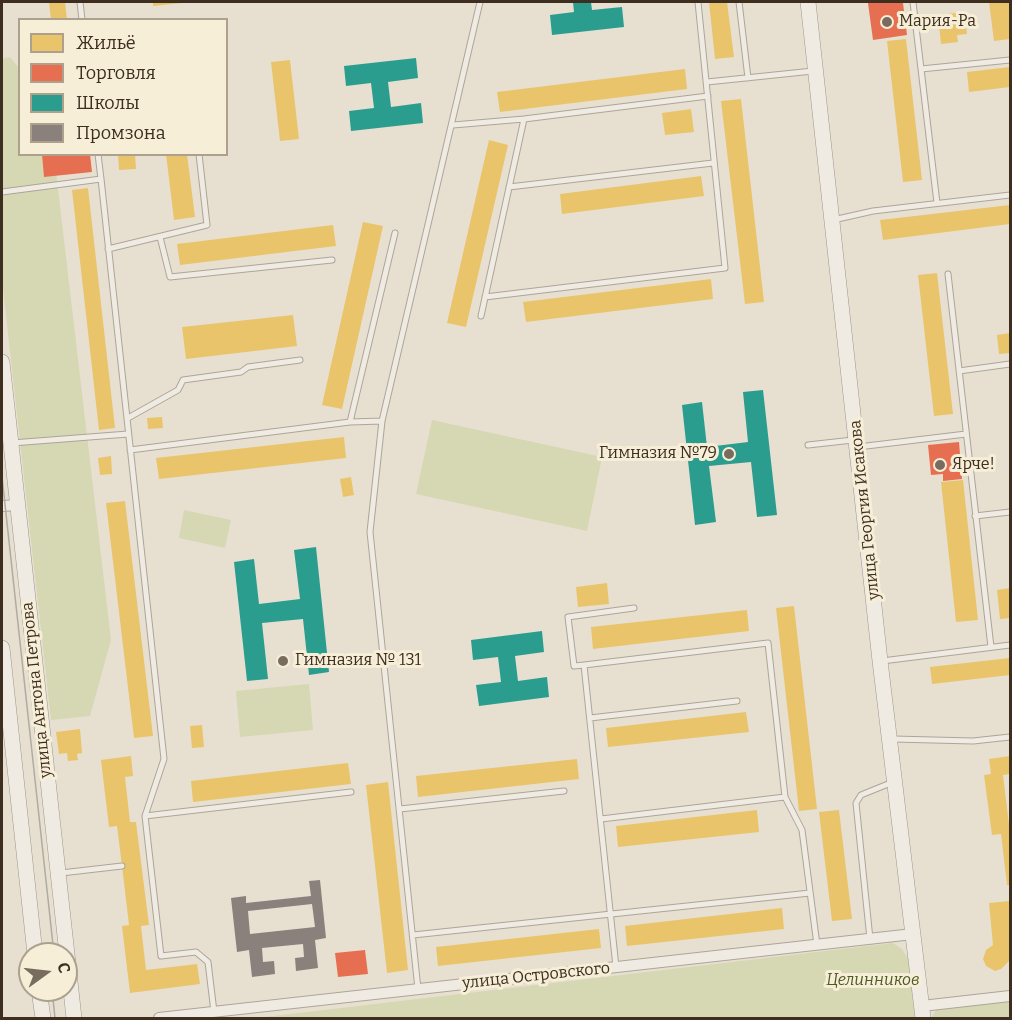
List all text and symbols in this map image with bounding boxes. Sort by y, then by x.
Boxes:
place label: Мария-Ра [899,12,976,32]
marker: Мария-Ра [880,15,894,29]
legend [18,18,228,156]
text: Жильё [76,32,136,54]
text: Торговля [76,62,156,84]
text: Школы [76,92,140,114]
text: Промзона [76,122,166,144]
street label: улица Георгия Исакова [846,419,884,601]
place label: Гимназия №79 [599,444,717,464]
marker: Гимназия №79 [722,447,736,461]
place label: Ярче! [952,455,995,475]
marker: Ярче! [933,458,947,472]
street label: улица Антона Петрова [18,601,56,779]
place label: Гимназия № 131 [295,651,421,671]
marker: Гимназия № 131 [276,654,290,668]
north arrow [18,942,78,1002]
street label: улица Островского [461,959,611,993]
text: С [53,960,74,975]
park label: Целинников [826,971,920,991]

